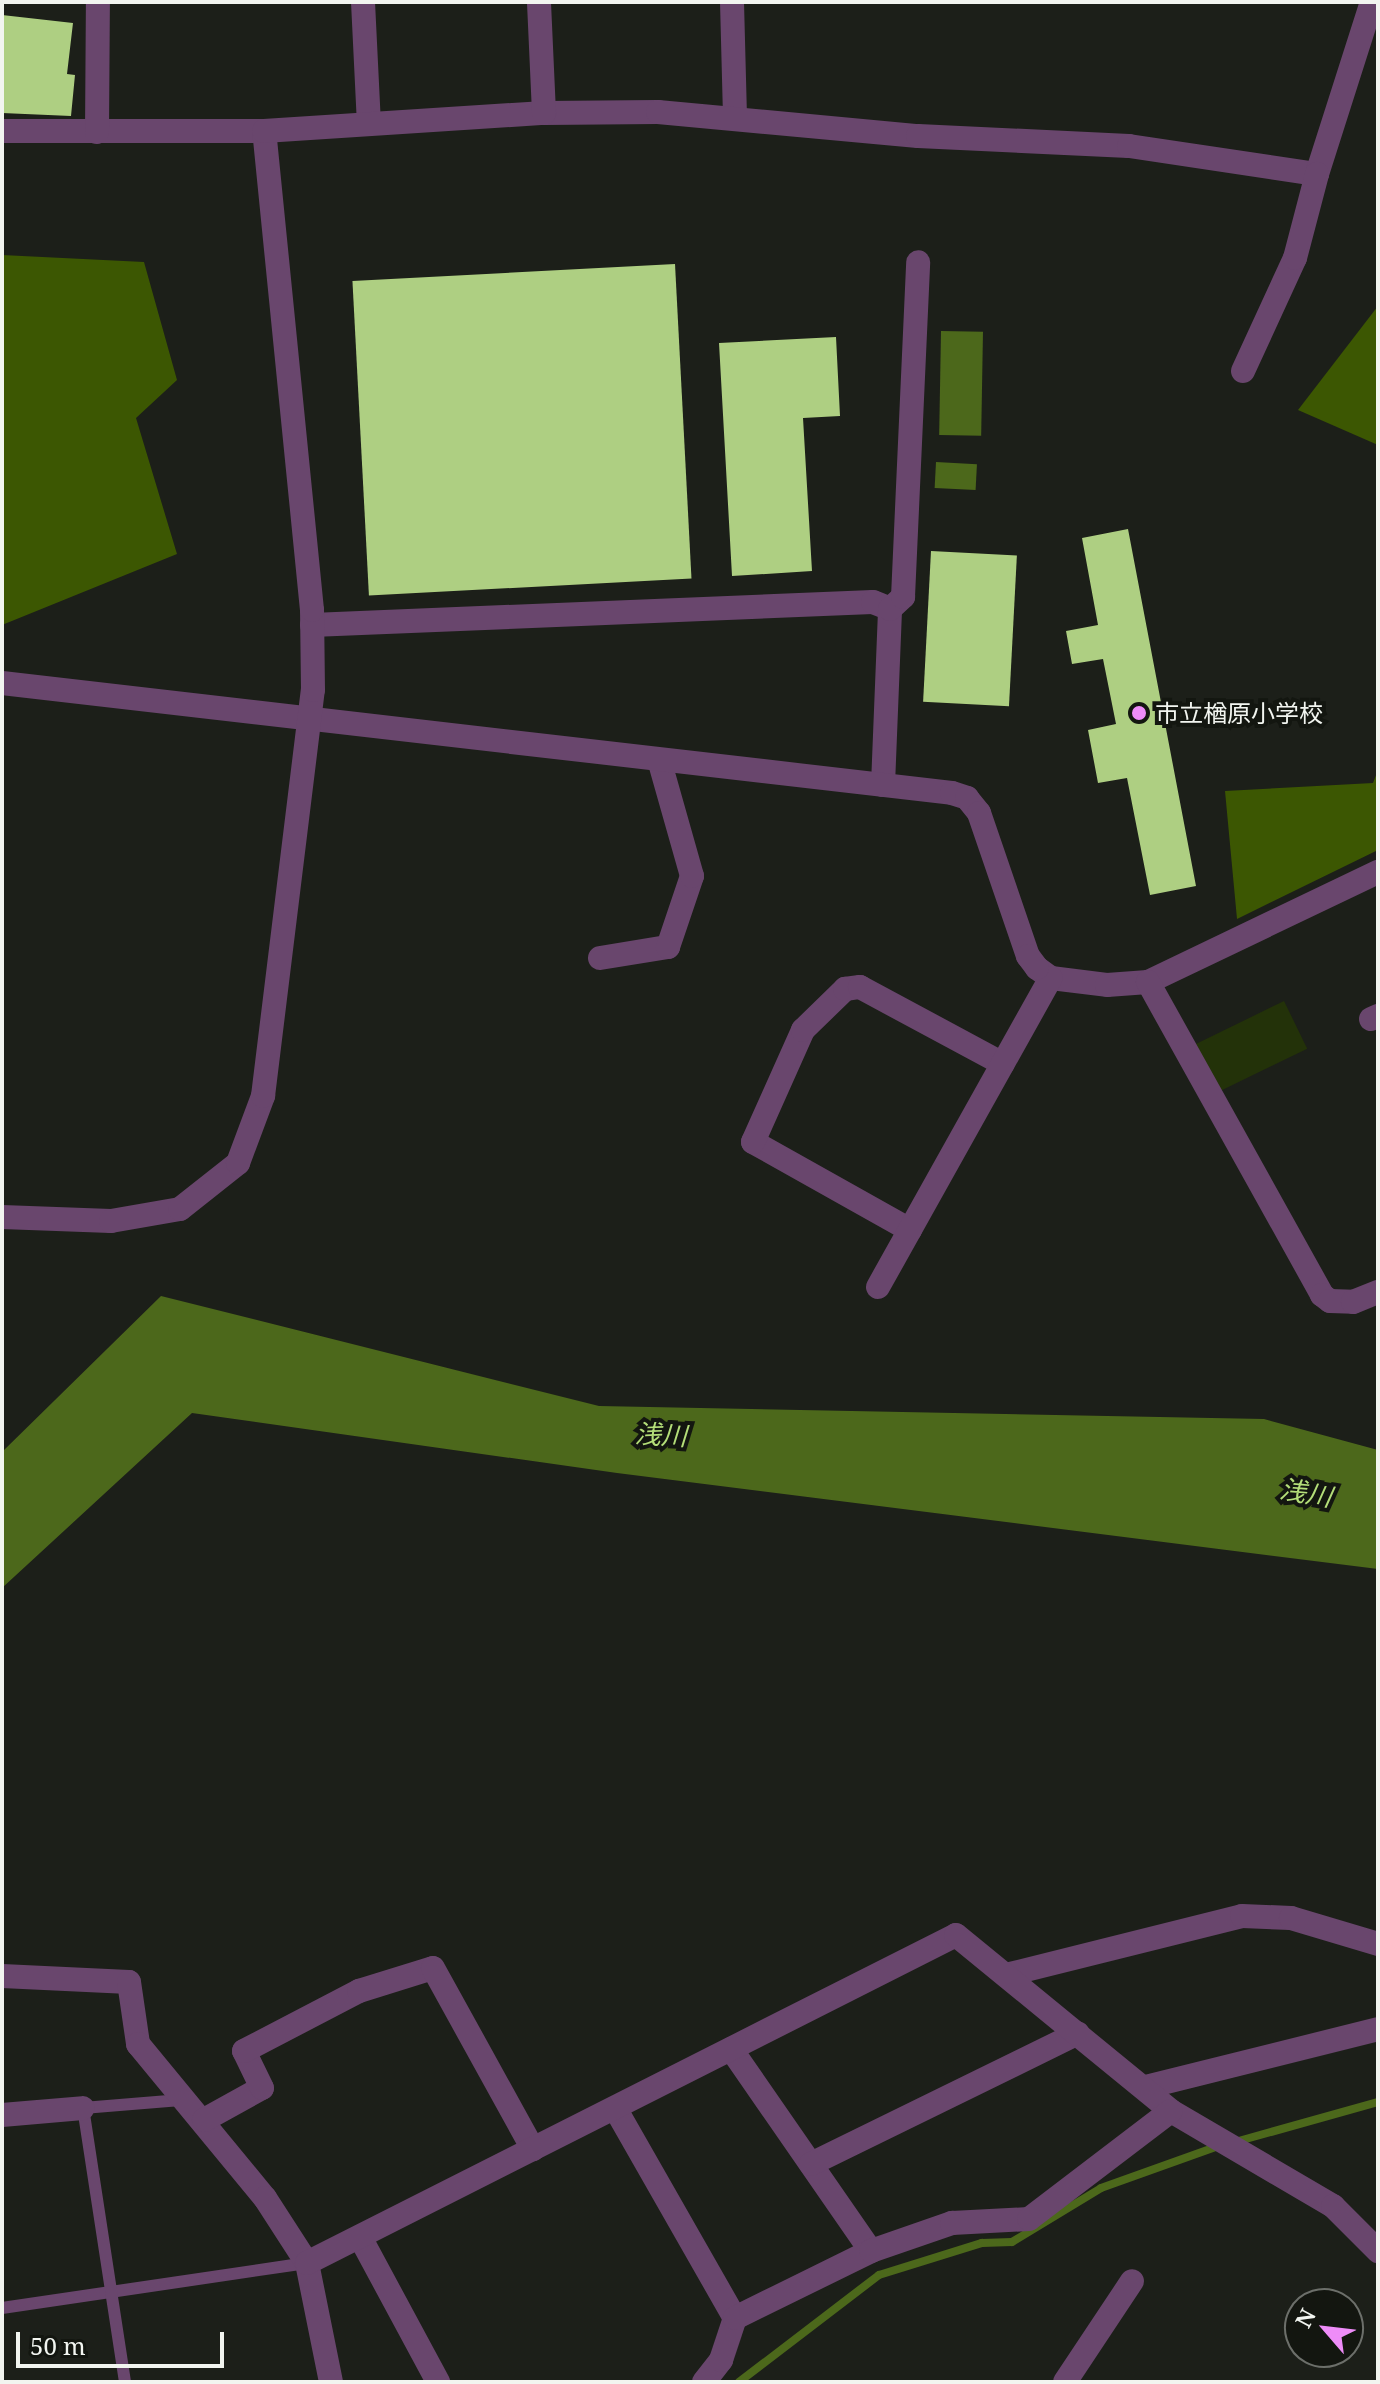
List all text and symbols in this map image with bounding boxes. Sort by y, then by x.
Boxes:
place label: 市立楢原小学校 [1155,699,1323,727]
marker: 市立楢原小学校 [1130,704,1148,722]
water label: 浅川 [634,1418,688,1452]
water label: 浅川 [1278,1473,1334,1513]
north arrow [1284,2288,1364,2368]
text: N [1287,2303,1322,2332]
scale bar [20,2316,228,2366]
text: 50 m [30,2329,86,2362]

